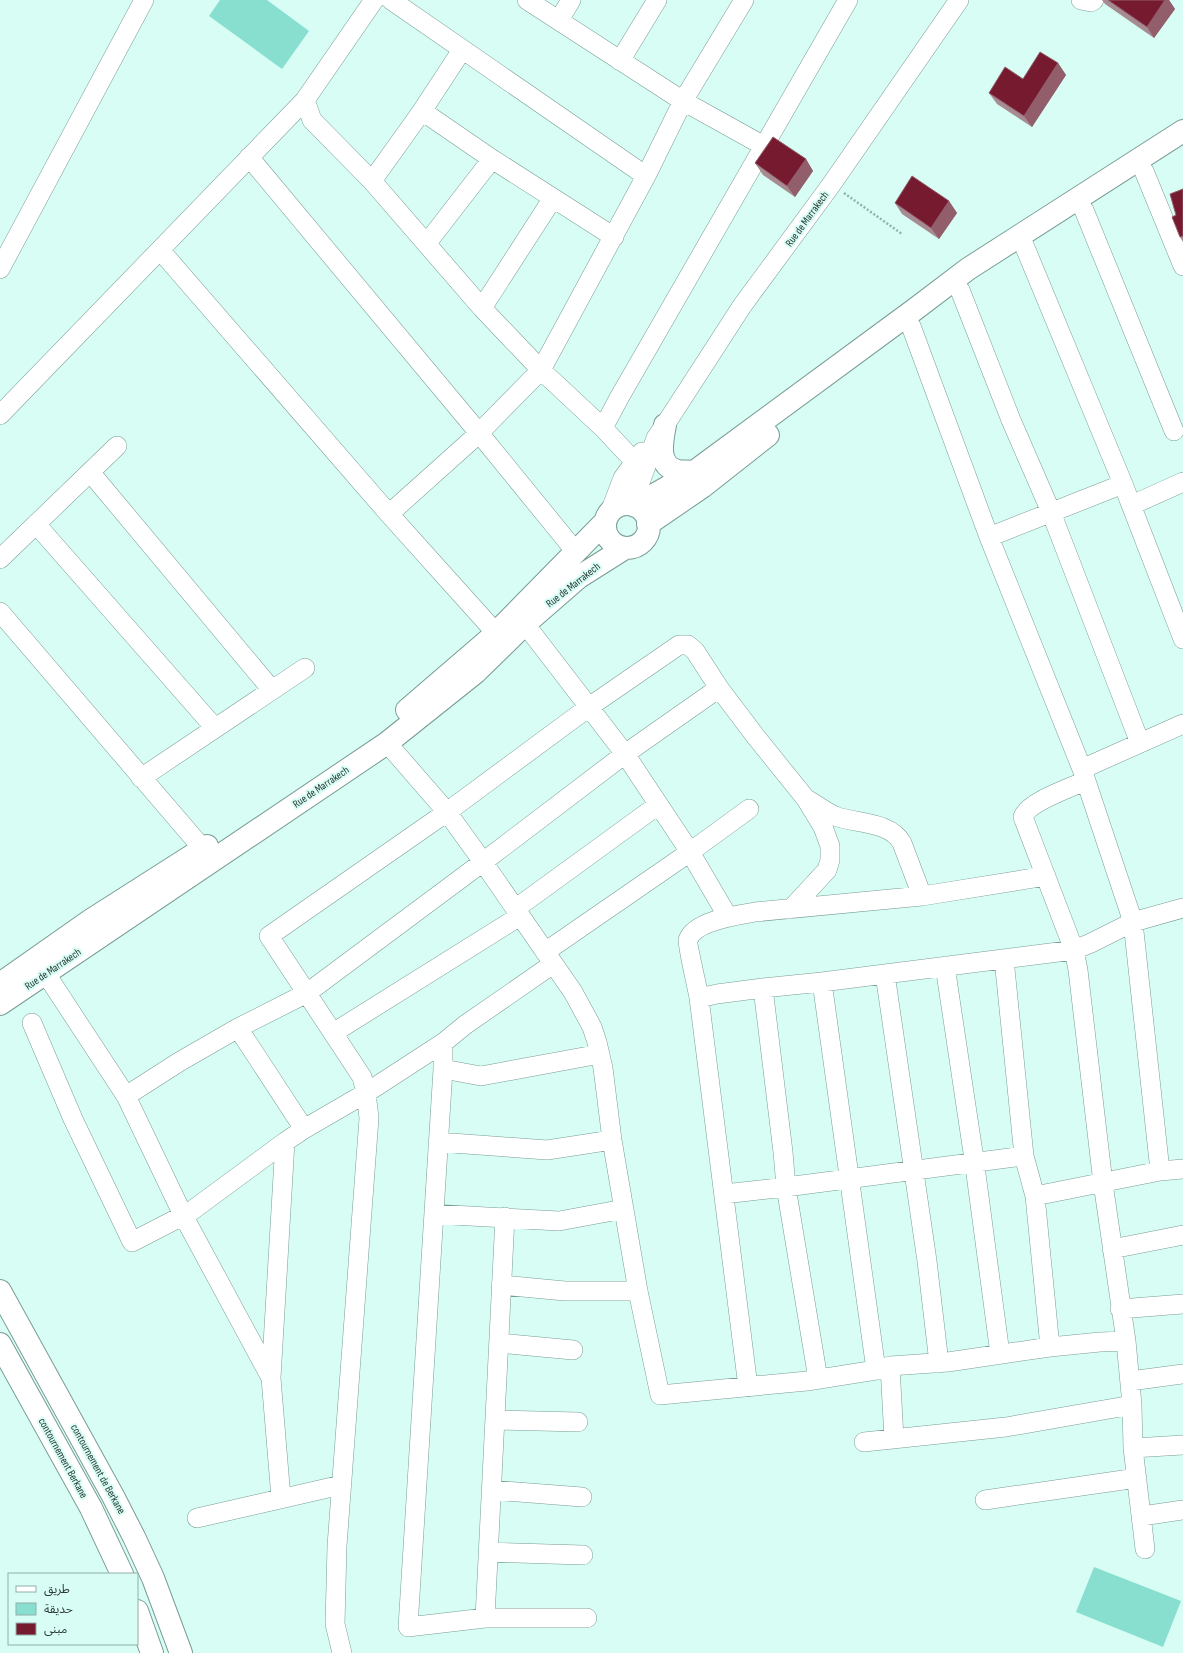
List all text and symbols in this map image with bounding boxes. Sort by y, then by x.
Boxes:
street label: Rue de Marrakech [783,189,832,249]
street label: Rue de Marrakech [543,560,603,610]
street label: Rue de Marrakech [290,763,352,811]
street label: Rue de Marrakech [22,945,84,993]
street label: contournement Berkane [36,1416,90,1500]
street label: contournement de Berkane [68,1422,128,1516]
legend [8,1573,138,1645]
text: طريق [44,1582,70,1597]
text: حديقة [44,1602,73,1617]
text: مبنى [44,1622,67,1637]

